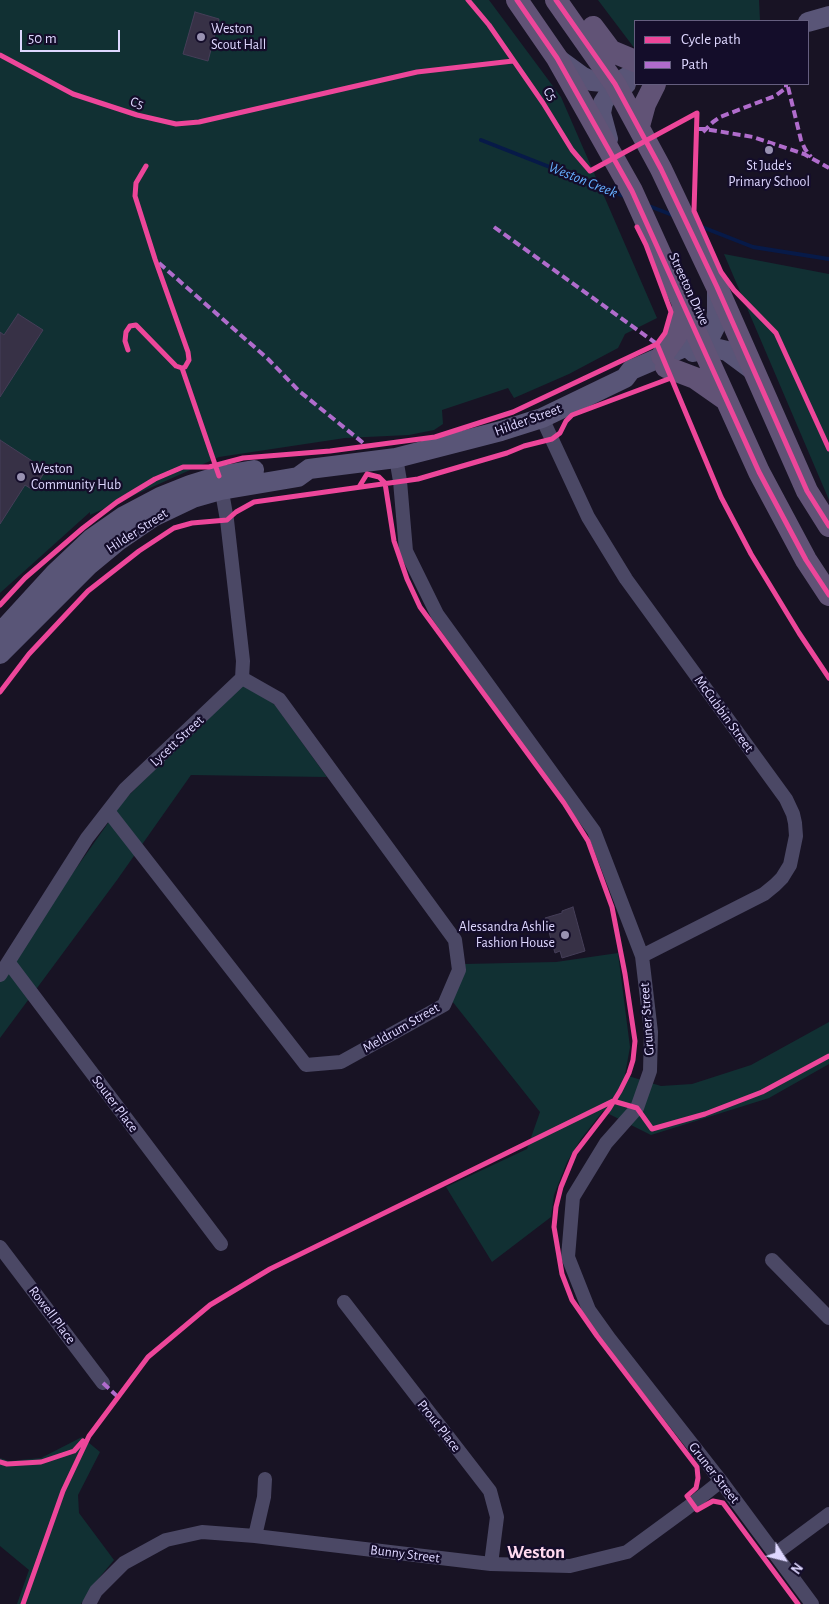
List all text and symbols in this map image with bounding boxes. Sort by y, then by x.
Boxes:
scale bar [22,20,122,52]
legend [634,20,809,85]
place label: Weston Scout Hall [211,21,266,54]
text: 50 m [28,31,57,46]
marker: Weston Scout Hall [195,31,207,43]
text: Cycle path [681,32,741,47]
text: Path [681,57,708,72]
street label: C5 [539,84,561,104]
street label: C5 [128,93,146,113]
marker: St Jude's Primary School [763,144,775,156]
water label: Weston Creek [546,158,620,202]
place label: St Jude's Primary School [728,158,810,190]
street label: Streeton Drive [665,250,713,328]
street label: Hilder Street [492,400,564,440]
place label: Weston Community Hub [31,461,121,494]
marker: Weston Community Hub [15,471,27,483]
street label: Hilder Street [103,505,171,557]
street label: McCubbin Street [691,672,757,756]
street label: Lycett Street [147,712,207,770]
place label: Alessandra Ashlie Fashion House [459,919,555,952]
marker: Alessandra Ashlie Fashion House [559,929,571,941]
street label: Gruner Street [636,982,658,1056]
street label: Meldrum Street [360,999,442,1057]
street label: Souter Place [88,1072,142,1136]
street label: Rowell Place [25,1283,79,1347]
street label: Prout Place [413,1397,465,1455]
street label: Gruner Street [685,1439,743,1507]
north arrow [759,1534,809,1584]
street label: Bunny Street [369,1541,441,1567]
district label: Weston [507,1541,565,1563]
text: N [788,1560,805,1576]

